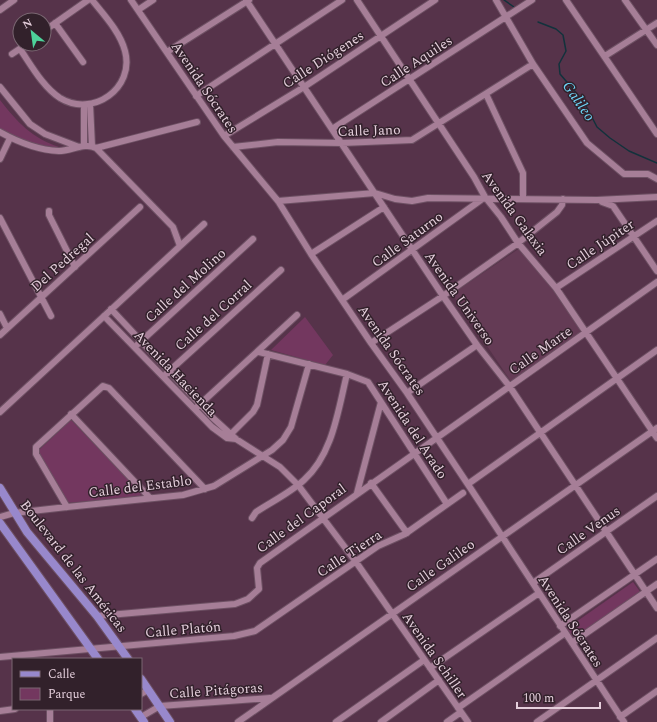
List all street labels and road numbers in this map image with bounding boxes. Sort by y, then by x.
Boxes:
street label: Calle Diógenes [278,25,368,94]
street label: Calle Aquiles [376,30,457,93]
street label: Avenida Sócrates [166,37,243,137]
street label: Calle Jano [337,119,401,142]
street label: Avenida Galaxia [477,166,553,260]
street label: Calle Saturno [367,206,447,273]
street label: Calle Júpiter [562,214,639,275]
street label: Del Pedregal [26,228,99,297]
street label: Calle del Molino [140,243,231,328]
street label: Avenida Universo [419,247,500,349]
street label: Calle del Corral [170,275,257,356]
street label: Avenida Sócrates [352,301,431,400]
street label: Calle Marte [504,321,576,380]
street label: Avenida Hacienda [129,325,223,421]
street label: Avenida del Arado [373,375,453,483]
street label: Calle del Establo [87,470,193,503]
street label: Calle del Caporal [252,479,351,558]
street label: Boulevard de las Américas [15,495,132,637]
street label: Calle Venus [552,501,625,560]
street label: Calle Tierra [312,524,386,582]
street label: Calle Galileo [402,534,479,597]
street label: Avenida Sócrates [533,571,608,672]
street label: Avenida Schiller [397,608,473,703]
street label: Calle Platón [144,616,222,643]
street label: Calle Pitágoras [168,677,264,704]

